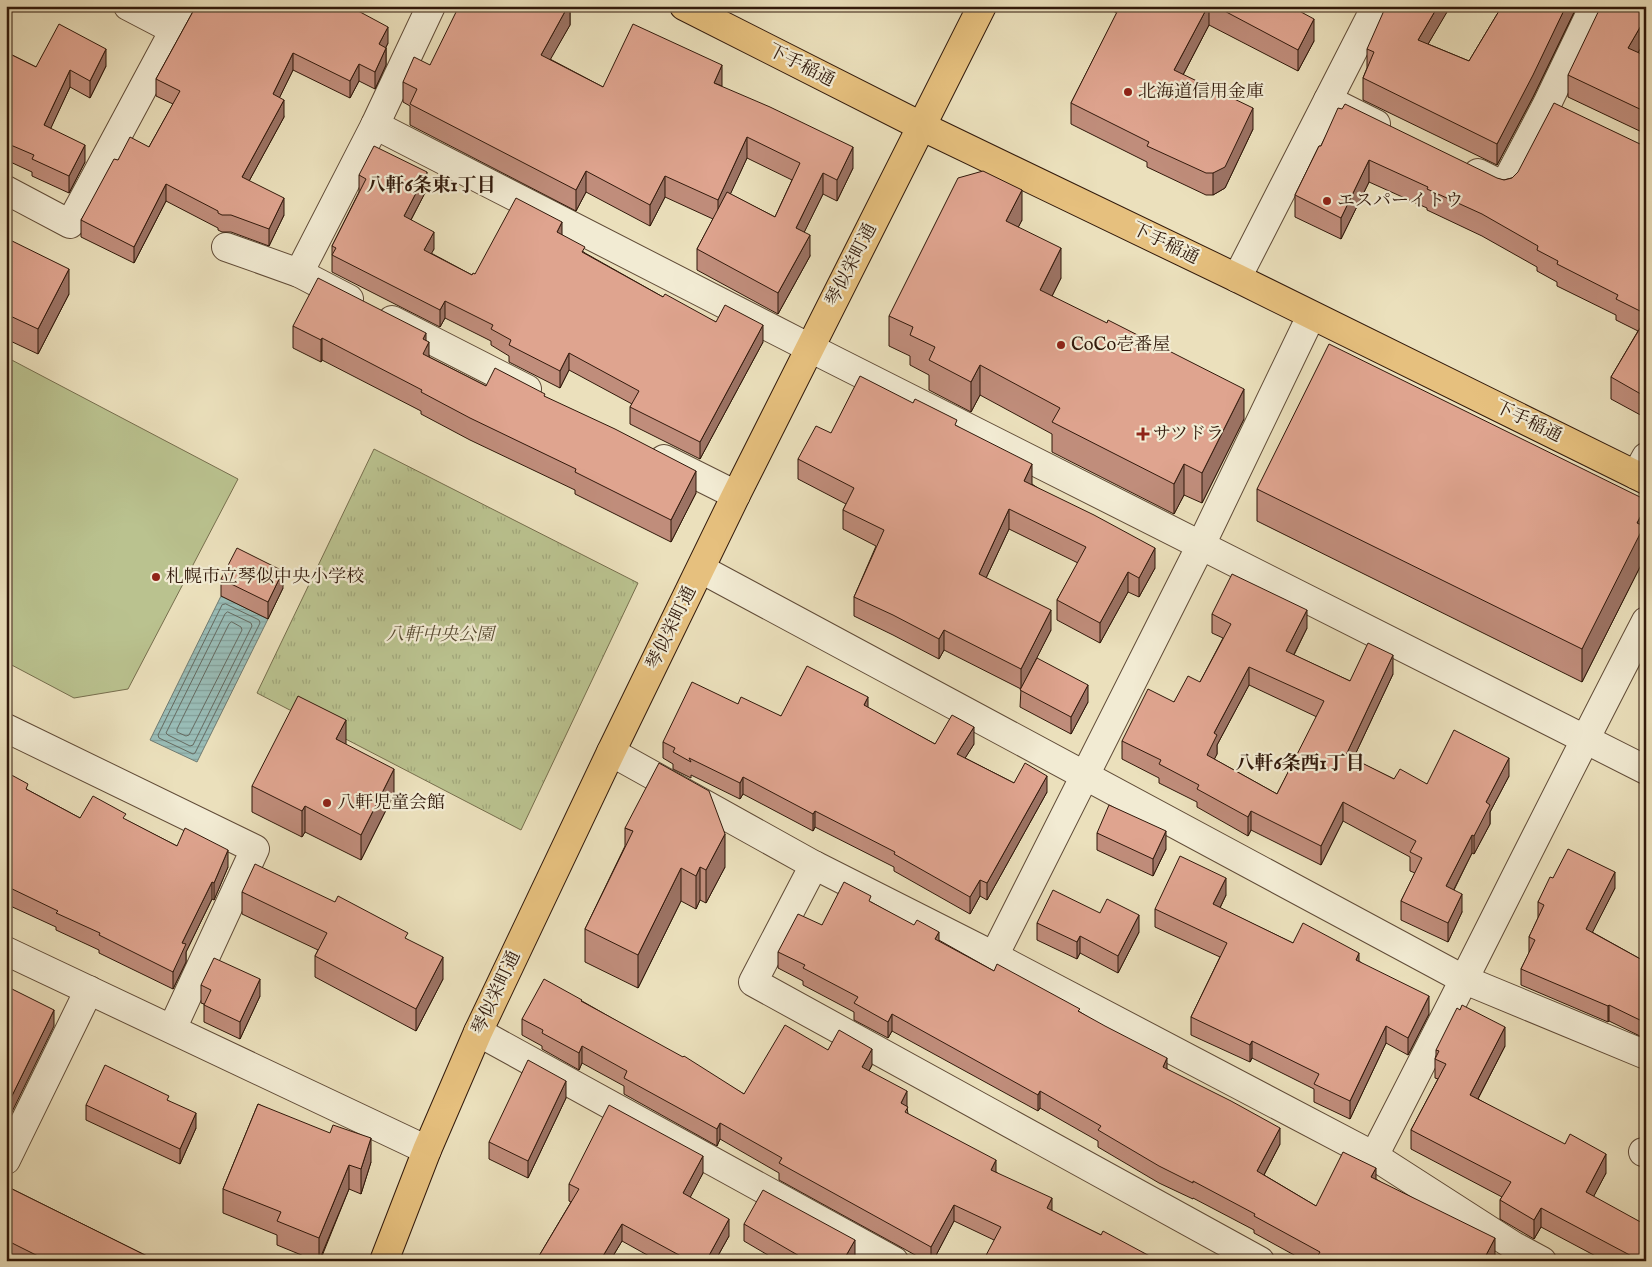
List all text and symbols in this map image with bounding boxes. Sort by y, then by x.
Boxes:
street label: 下手稲通 [764,39,838,93]
place label: 北海道信用金庫 [1138,81,1264,104]
marker: 北海道信用金庫 [1122,86,1134,98]
district label: 八軒6条東1丁目 [366,174,496,198]
place label: エスパーイトウ [1337,190,1463,213]
marker: エスパーイトウ [1321,195,1333,207]
street label: 下手稲通 [1128,218,1202,270]
street label: 琴似栄町通 [821,220,883,310]
place label: CoCo壱番屋 [1071,334,1170,357]
marker: CoCo壱番屋 [1055,339,1067,351]
street label: 下手稲通 [1491,396,1565,448]
place label: サツドラ [1153,423,1224,446]
marker: サツドラ [1137,428,1149,440]
place label: 札幌市立琴似中央小学校 [166,566,364,589]
marker: 札幌市立琴似中央小学校 [150,571,162,583]
street label: 琴似栄町通 [642,583,702,673]
park label: 八軒中央公園 [386,624,497,647]
district label: 八軒6条西1丁目 [1235,752,1365,776]
place label: 八軒児童会館 [337,792,445,815]
marker: 八軒児童会館 [321,797,333,809]
street label: 琴似栄町通 [468,947,526,1039]

